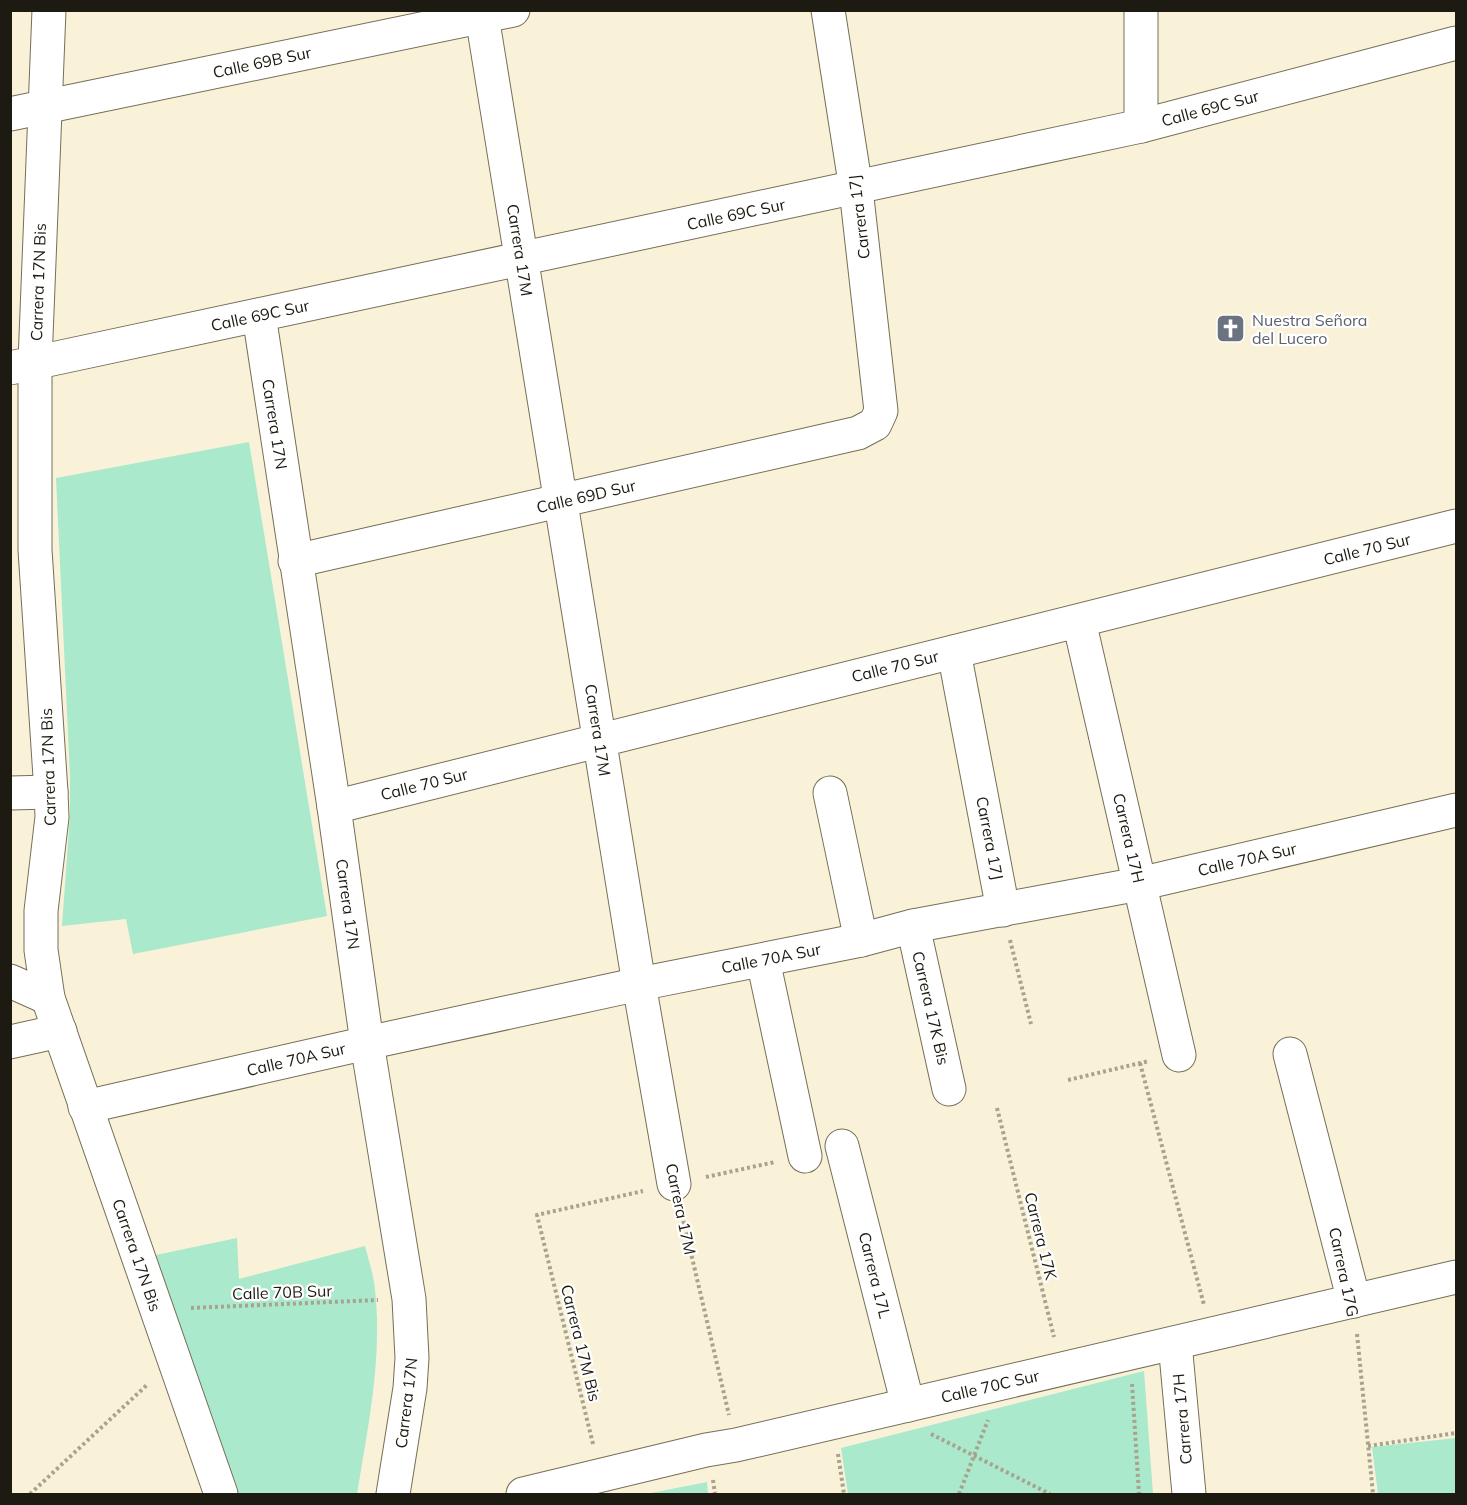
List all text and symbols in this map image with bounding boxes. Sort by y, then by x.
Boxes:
street label: Calle 69B Sur [211,42,313,82]
street label: Calle 69C Sur [1159,85,1261,131]
street label: Carrera 17J [844,174,874,260]
street label: Calle 69C Sur [685,194,787,234]
street label: Carrera 17M [503,203,537,297]
street label: Carrera 17N Bis [26,223,50,341]
street label: Calle 69C Sur [209,295,311,335]
place label: Nuestra Señora del Lucero [1252,310,1367,348]
church icon: Nuestra Señora del Lucero [1215,313,1247,345]
street label: Carrera 17N [258,377,292,471]
street label: Calle 69D Sur [534,475,638,517]
street label: Calle 70 Sur [1321,528,1413,569]
street label: Calle 70 Sur [849,645,941,686]
street label: Carrera 17M [581,683,615,777]
street label: Carrera 17N Bis [36,708,60,826]
street label: Calle 70 Sur [378,763,470,804]
street label: Carrera 17H [1109,791,1149,885]
street label: Carrera 17J [972,795,1008,881]
street label: Calle 70A Sur [1196,838,1299,880]
street label: Carrera 17N [332,857,364,951]
street label: Calle 70A Sur [720,939,823,977]
street label: Carrera 17K Bis [908,949,954,1067]
street label: Calle 70A Sur [245,1038,348,1080]
street label: Carrera 17M [662,1161,700,1257]
street label: Carrera 17K [1020,1190,1062,1283]
street label: Carrera 17N Bis [108,1196,166,1314]
street label: Carrera 17G [1325,1225,1363,1319]
street label: Carrera 17L [855,1230,895,1320]
street label: Calle 70B Sur [232,1280,333,1304]
street label: Carrera 17M Bis [557,1282,605,1404]
street label: Carrera 17N [391,1357,421,1449]
street label: Calle 70C Sur [939,1365,1041,1407]
street label: Carrera 17H [1168,1373,1196,1465]

